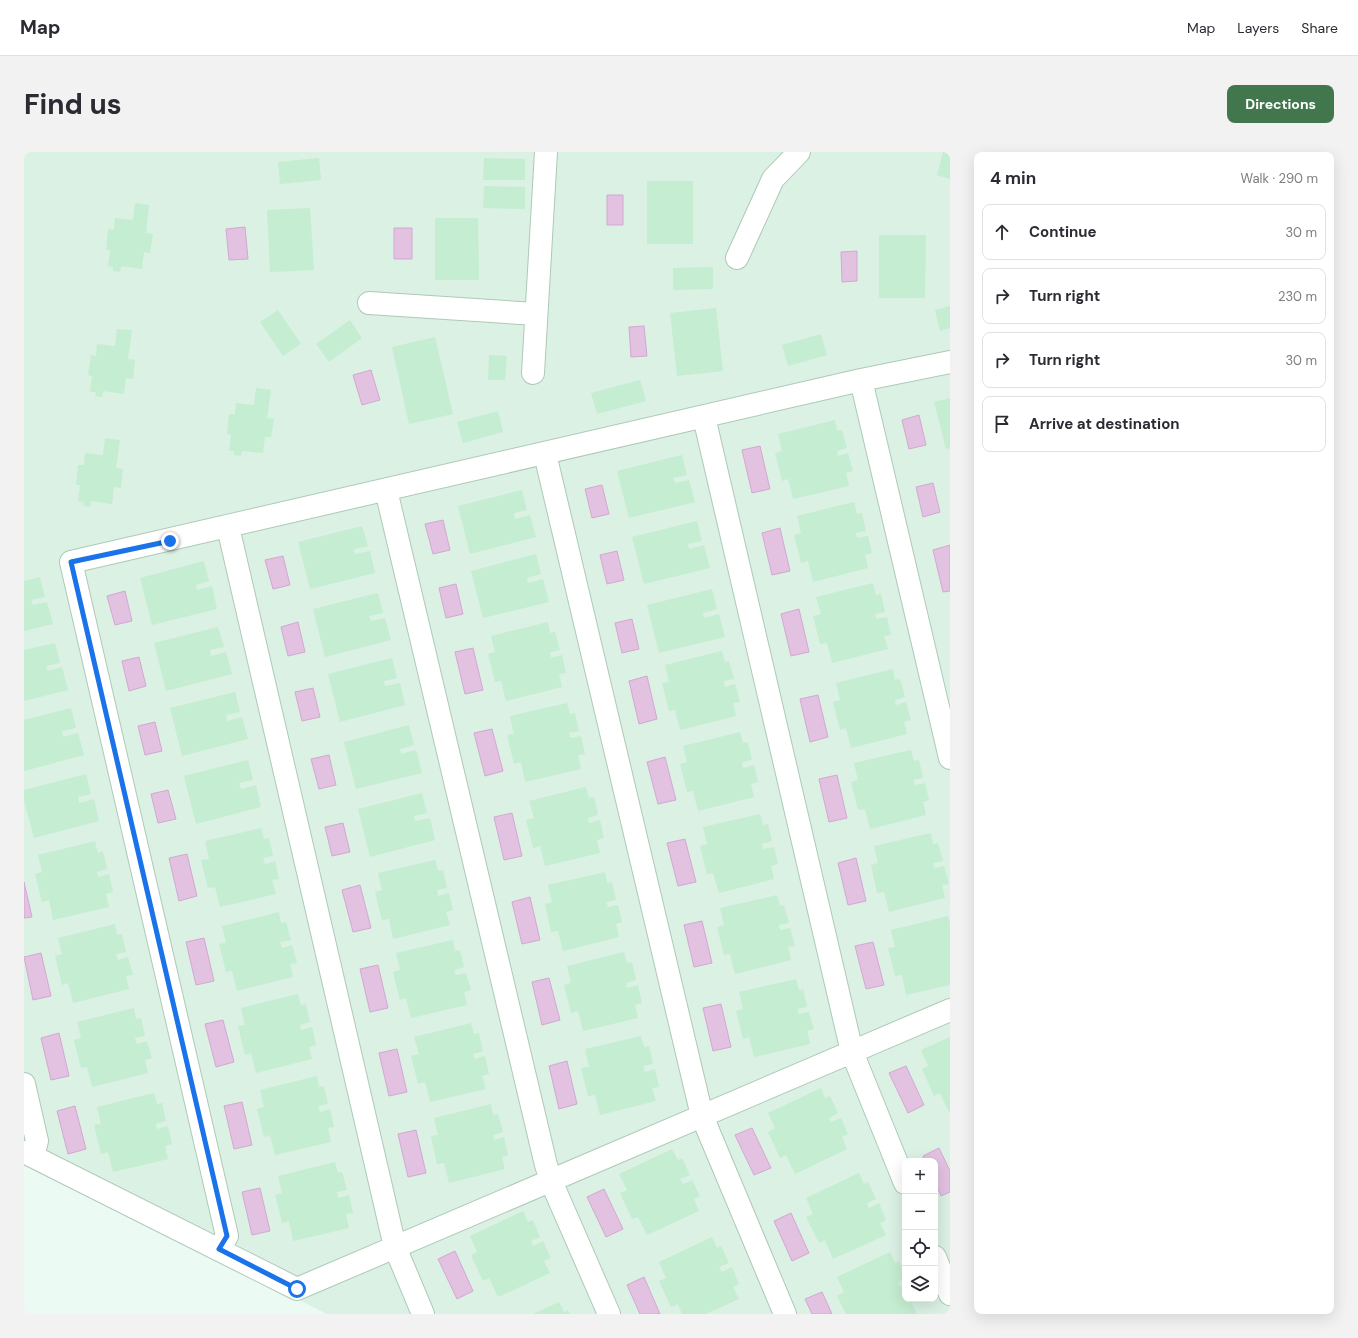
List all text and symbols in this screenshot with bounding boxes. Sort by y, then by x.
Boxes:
text: Map [20,15,60,40]
text: Map [1187,19,1215,37]
text: Layers [1237,19,1279,37]
text: Share [1301,19,1338,37]
button: Directions [1227,85,1334,123]
text: Find us [24,86,122,123]
text: 4 min [990,167,1036,189]
text: Walk · 290 m [1241,170,1318,187]
icon: ahead [991,221,1013,243]
text: Continue [1029,222,1097,242]
text: 30 m [1285,224,1317,241]
icon: right [991,285,1013,307]
text: Turn right [1029,286,1100,306]
text: 230 m [1278,288,1317,305]
icon: right [991,349,1013,371]
text: Turn right [1029,350,1100,370]
text: 30 m [1285,352,1317,369]
icon: arrive [991,413,1013,435]
text: Arrive at destination [1029,414,1180,434]
route end [161,532,179,550]
map controls [902,1158,938,1302]
button: + [902,1158,938,1194]
button: − [902,1194,938,1230]
button: locate [902,1230,938,1266]
button: layers [902,1266,938,1302]
route start [288,1280,306,1298]

